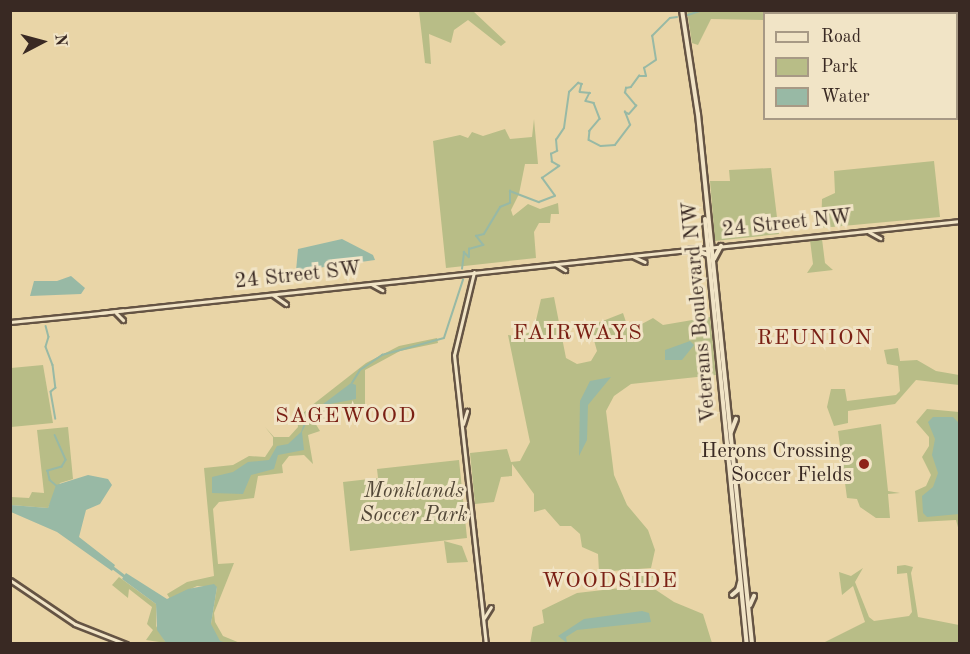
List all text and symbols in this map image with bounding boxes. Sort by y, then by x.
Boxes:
north arrow [12,12,72,72]
legend [763,12,958,120]
text: Road [821,28,861,46]
text: N [51,33,68,47]
text: Park [821,58,858,76]
text: Water [821,88,870,106]
street label: Veterans Boulevard NW [678,200,722,424]
street label: 24 Street NW [721,205,853,243]
street label: 24 Street SW [233,257,363,295]
district label: FAIRWAYS [513,321,643,347]
district label: REUNION [757,326,873,352]
district label: SAGEWOOD [275,404,417,430]
place label: Herons Crossing Soccer Fields [701,439,852,489]
marker: Herons Crossing Soccer Fields [857,457,871,471]
park label: Monklands Soccer Park [360,479,468,529]
district label: WOODSIDE [542,569,678,595]

